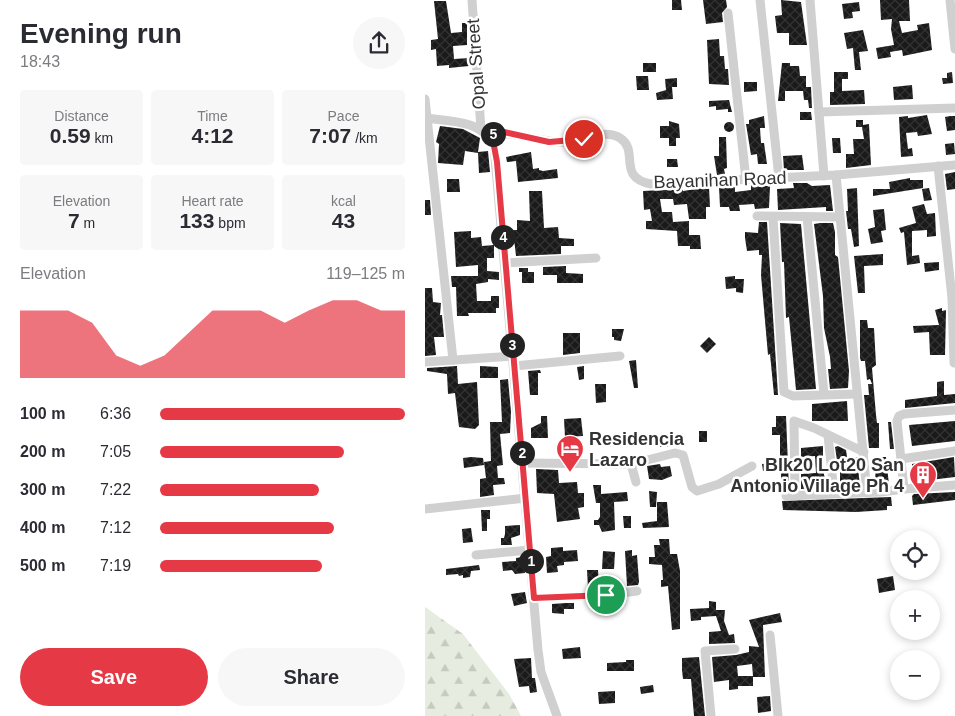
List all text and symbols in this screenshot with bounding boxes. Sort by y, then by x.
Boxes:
button: share [353,17,405,69]
text: Evening run [20,18,182,49]
street label: Opal Street [463,18,489,110]
text: 18:43 [20,53,60,70]
text: Distance [54,108,109,124]
text: Time [197,108,228,124]
text: Pace [328,108,359,124]
pin [563,118,605,160]
pin: 5 [481,122,505,146]
text: 0.59 [50,124,91,147]
text: 4:12 [191,124,234,147]
text: 7:07 [309,124,351,147]
icon: check [570,125,598,153]
text: 5 [490,126,497,142]
text: km [91,130,113,146]
text: /km [351,130,378,146]
street label: Bayanihan Road [653,168,787,192]
text: Elevation [53,193,110,209]
text: Heart rate [181,193,244,209]
text: kcal [331,193,356,209]
text: 7 [68,209,80,232]
text: 133 [179,209,214,232]
text: 43 [332,209,355,232]
text: m [80,215,95,231]
text: bpm [214,215,246,231]
pin: 4 [491,224,515,250]
text: 4 [500,229,507,245]
text: Elevation [20,265,86,282]
text: 119–125 m [326,265,405,282]
pin: 3 [499,332,525,358]
text: 3 [509,337,516,353]
text: 100 m [20,405,65,422]
text: 6:36 [100,405,131,422]
place label: Residencia Lazaro [589,429,685,470]
hotel icon: Residencia Lazaro [555,434,585,473]
pin: 2 [509,440,535,466]
text: 200 m [20,443,65,460]
text: 7:05 [100,443,131,460]
text: 2 [519,445,526,461]
place label: Blk20 Lot20 San Antonio Village Ph 4 [730,455,904,496]
building icon: Blk20 Lot20 San Antonio Village Ph 4 [908,460,938,499]
text: 300 m [20,481,65,498]
text: 7:22 [100,481,131,498]
text: 400 m [20,519,65,536]
text: 7:12 [100,519,131,536]
map controls [890,530,940,700]
button: locate [890,530,940,580]
pin: 1 [519,548,543,574]
text: 1 [528,553,535,569]
text: 500 m [20,557,65,574]
text: 7:19 [100,557,131,574]
pin [585,574,627,616]
icon: arrive [592,581,620,609]
button: + [890,590,940,640]
button: Save [20,648,208,706]
button: Share [218,648,405,706]
button: − [890,650,940,700]

